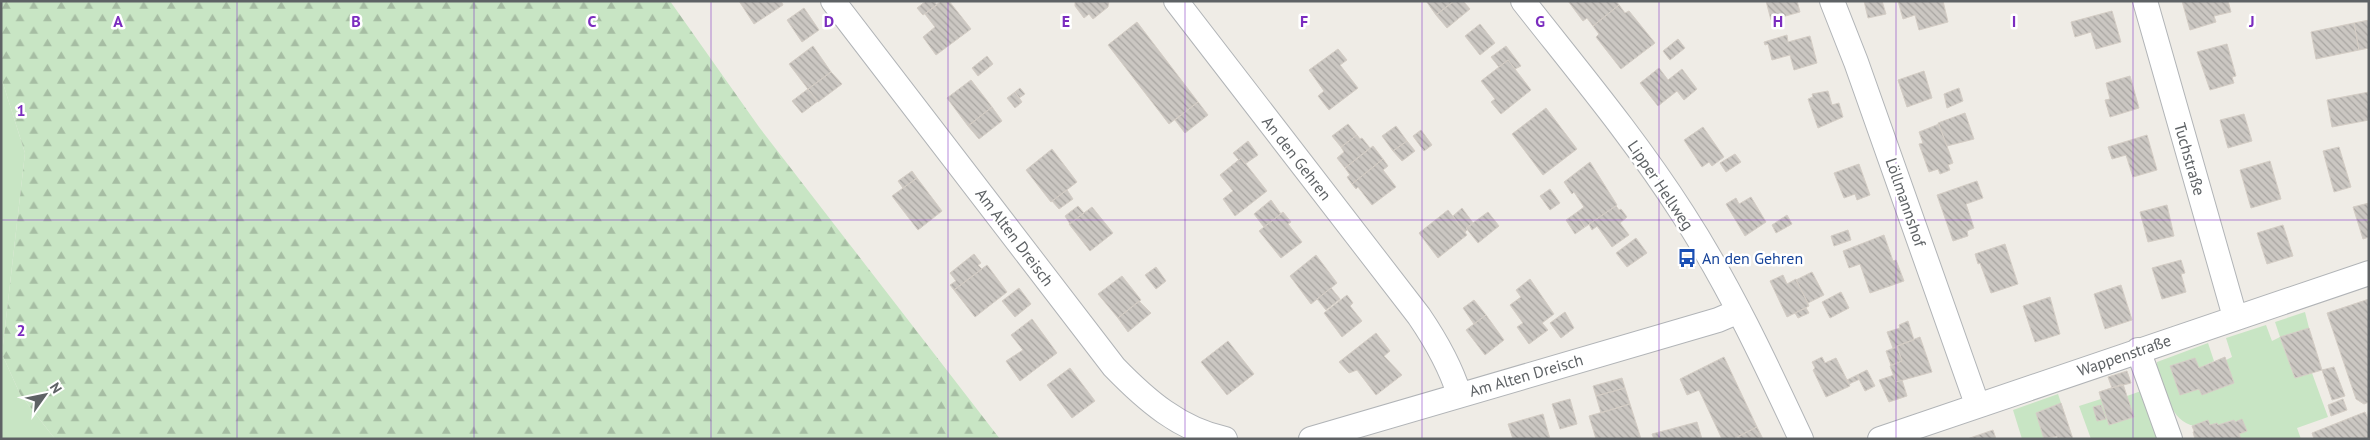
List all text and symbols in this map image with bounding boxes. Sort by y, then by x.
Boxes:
text: A [113,11,123,31]
text: B [351,11,361,31]
text: C [588,11,597,31]
text: D [824,11,834,31]
text: E [1062,11,1070,31]
text: F [1300,11,1308,31]
text: G [1535,11,1545,31]
text: H [1773,11,1783,31]
text: I [2012,11,2016,31]
text: J [2248,11,2255,31]
text: 1 [16,100,26,120]
street label: An den Gehren [1258,112,1336,204]
street label: Tuchstraße [2170,120,2210,198]
street label: Lipper Hellweg [1624,136,1698,234]
street label: Löllmannshof [1881,155,1931,250]
street label: Am Alten Dreisch [972,184,1058,290]
bus stop icon: An den Gehren [1676,247,1698,269]
place label: An den Gehren [1702,248,1803,268]
text: 2 [16,320,26,340]
street label: Wappenstraße [2074,330,2174,380]
street label: Am Alten Dreisch [1467,349,1585,401]
north arrow [20,370,70,420]
text: N [46,379,66,397]

